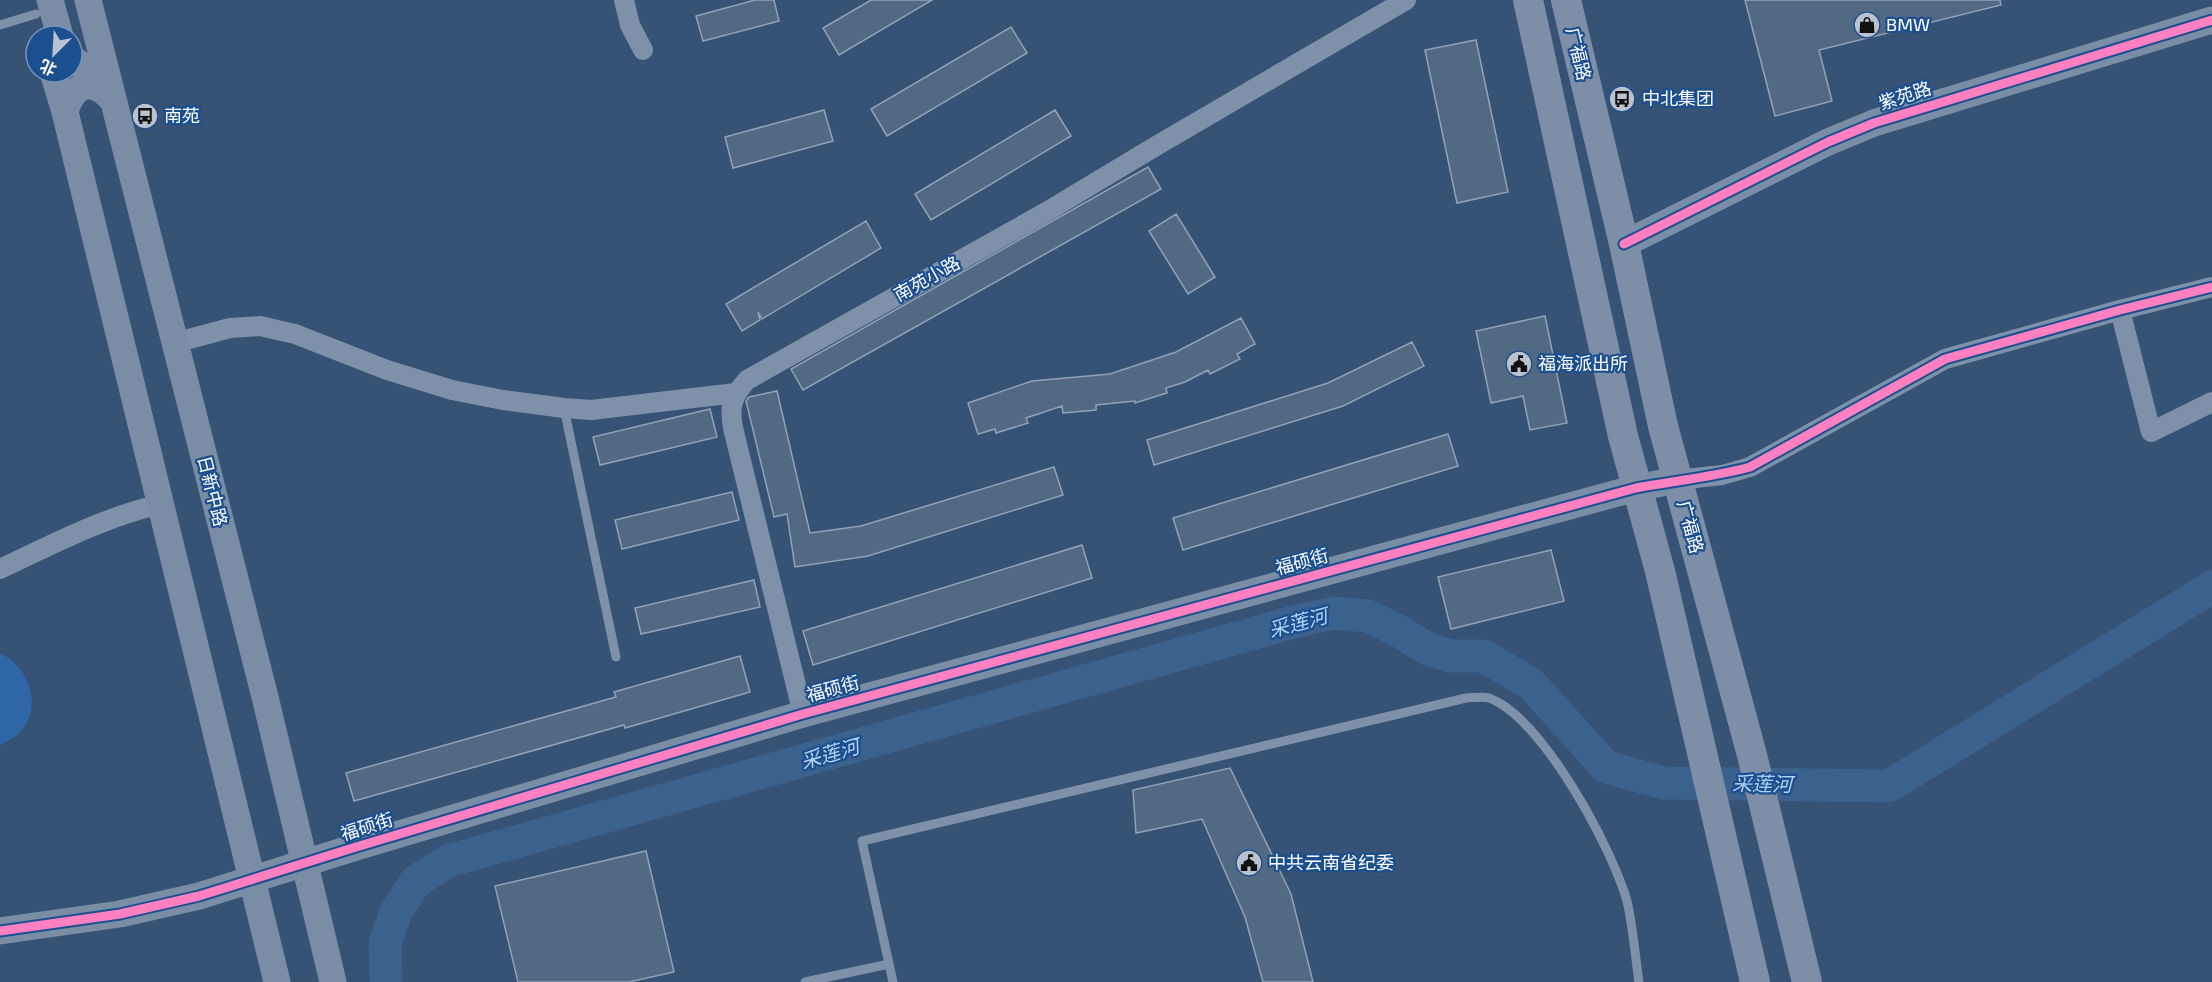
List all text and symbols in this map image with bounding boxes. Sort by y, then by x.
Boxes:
shop icon: BMW [1852,10,1882,40]
place label: BMW [1886,13,1930,35]
north arrow [24,24,84,84]
street label: 广福路 [1562,25,1596,83]
text: 北 [37,56,59,80]
street label: 紫苑路 [1876,76,1934,114]
bus stop icon: 中北集团 [1607,84,1637,114]
place label: 中北集团 [1642,87,1714,109]
bus stop icon: 南苑 [130,101,160,131]
place label: 南苑 [164,104,200,126]
street label: 南苑小路 [890,251,963,305]
public building icon: 福海派出所 [1504,349,1534,379]
place label: 福海派出所 [1538,352,1628,374]
street label: 日新中路 [194,453,232,528]
street label: 广福路 [1673,498,1709,556]
street label: 福硕街 [1273,543,1331,579]
water label: 采莲河 [1266,602,1334,641]
street label: 福硕街 [804,670,862,706]
water label: 采莲河 [798,732,866,773]
water label: 采莲河 [1732,770,1796,796]
street label: 福硕街 [338,808,396,844]
public building icon: 中共云南省纪委 [1234,848,1264,878]
place label: 中共云南省纪委 [1268,851,1394,873]

